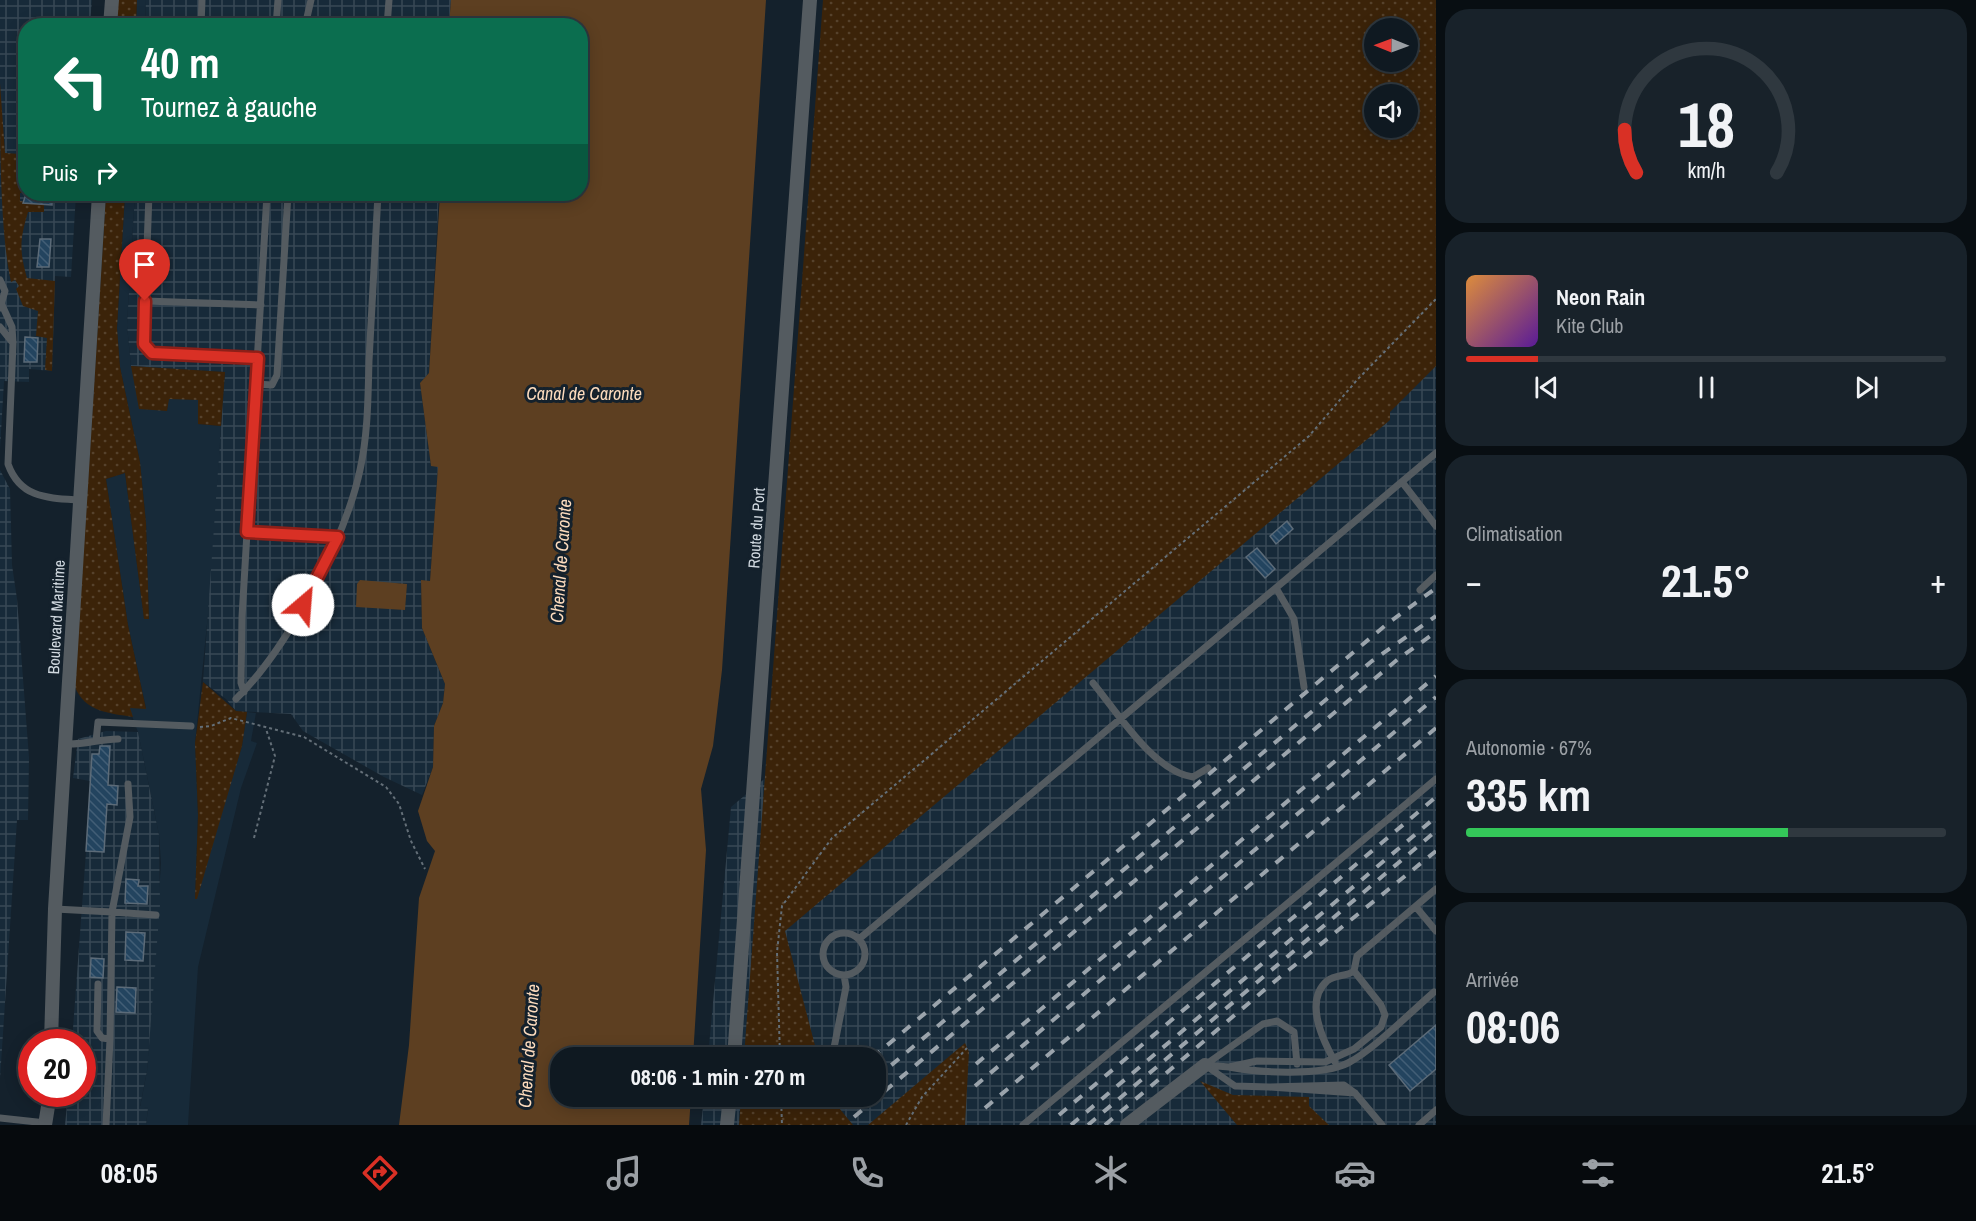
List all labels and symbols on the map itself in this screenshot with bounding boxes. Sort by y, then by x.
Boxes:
north arrow [1364,18,1418,72]
pin [119,239,170,301]
water label: Canal de Caronte [526,381,642,406]
street label: Route du Port [742,487,770,569]
water label: Chenal de Caronte [544,498,577,624]
street label: Boulevard Maritime [42,559,70,675]
position arrow [271,573,335,637]
water label: Chenal de Caronte [512,983,545,1109]
speed limit sign: 20 [18,1029,96,1107]

